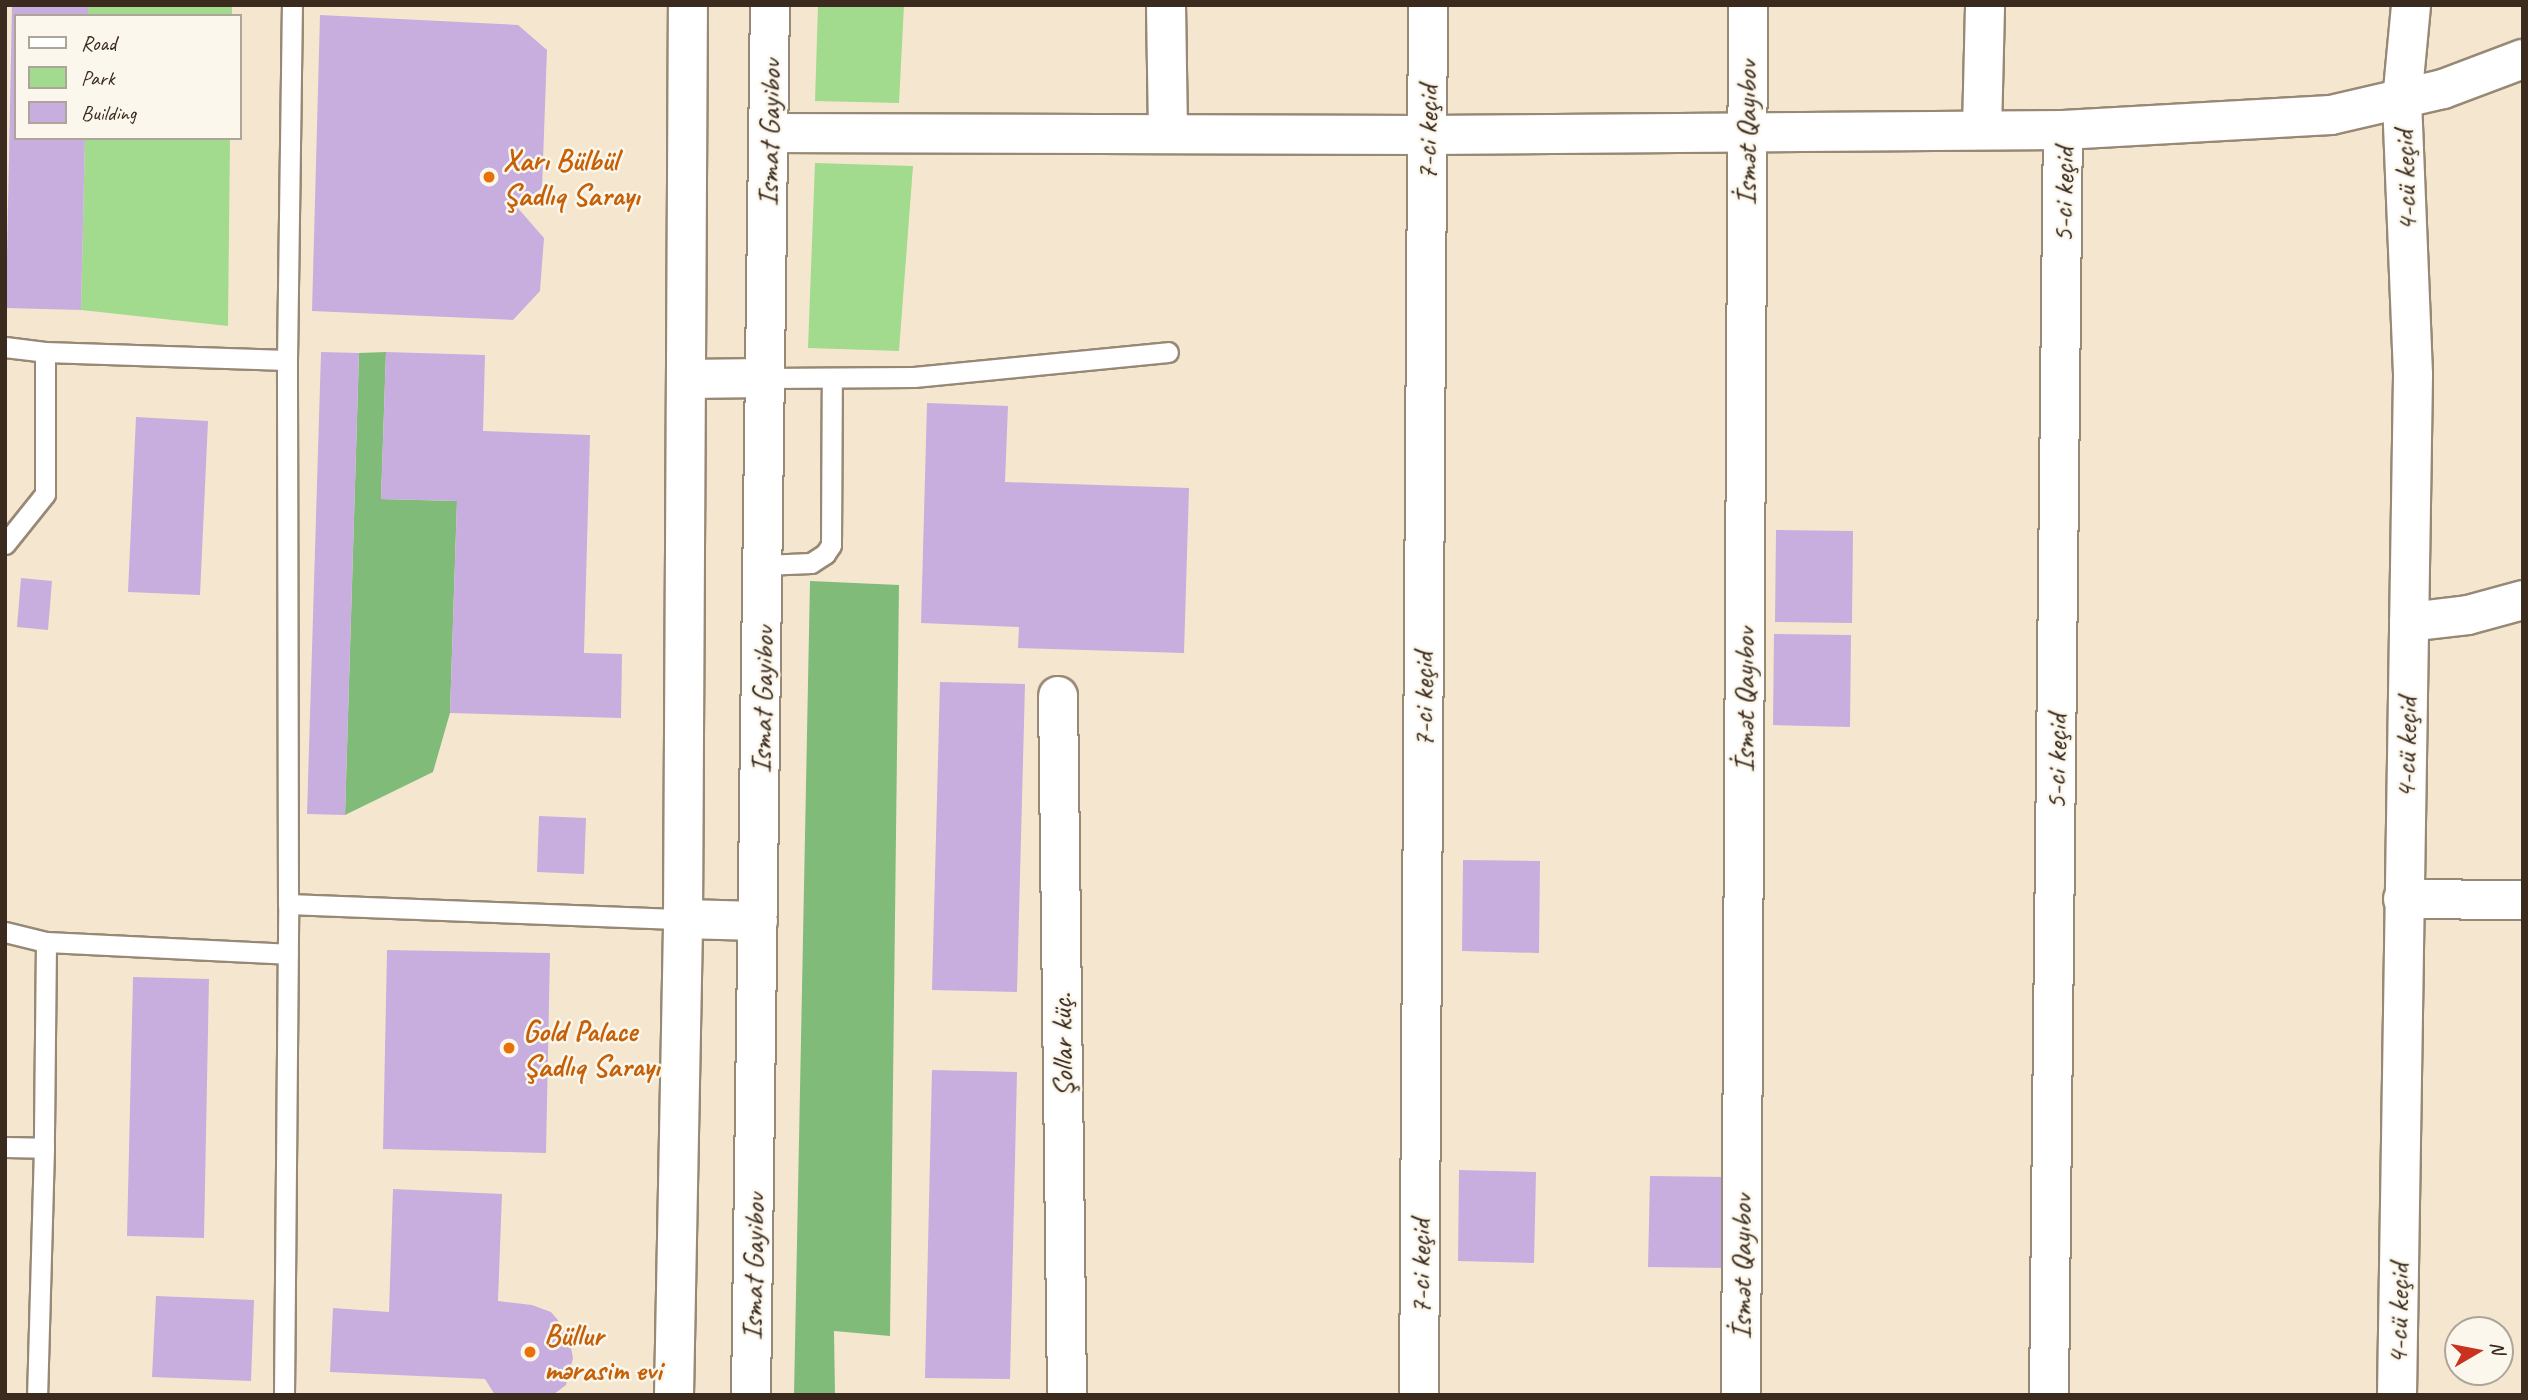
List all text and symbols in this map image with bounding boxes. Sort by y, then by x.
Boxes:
legend [14,14,242,140]
text: Road [81,30,116,56]
street label: Ismat Gayibov [750,59,788,207]
street label: İsmət Qayıbov [1728,61,1764,205]
text: Park [81,65,114,91]
street label: 7-ci keçid [1408,85,1446,181]
text: Building [81,100,136,126]
street label: 4-cü keçid [2385,130,2425,232]
place label: Xarı Bülbül Şadlıq Sarayı [503,142,639,212]
street label: 5-ci keçid [2044,147,2082,243]
marker: Xarı Bülbül Şadlıq Sarayı [481,169,497,185]
street label: Ismat Gayibov [743,626,781,774]
street label: İsmət Qayıbov [1726,628,1762,772]
street label: 7-ci keçid [1405,652,1441,748]
street label: 4-cü keçid [2387,697,2425,799]
street label: 5-ci keçid [2037,714,2075,810]
street label: Şollar küç. [1043,993,1081,1097]
place label: Gold Palace Şadlıq Sarayı [523,1013,659,1084]
marker: Gold Palace Şadlıq Sarayı [501,1040,517,1056]
street label: Ismat Gayibov [734,1193,772,1341]
street label: İsmət Qayıbov [1723,1195,1759,1339]
street label: 7-ci keçid [1402,1219,1438,1315]
street label: 4-cü keçid [2379,1263,2417,1365]
north arrow [2444,1316,2514,1386]
place label: Büllur mərasim evi [544,1317,661,1388]
text: N [2485,1340,2511,1356]
marker: Büllur mərasim evi [522,1344,538,1360]

